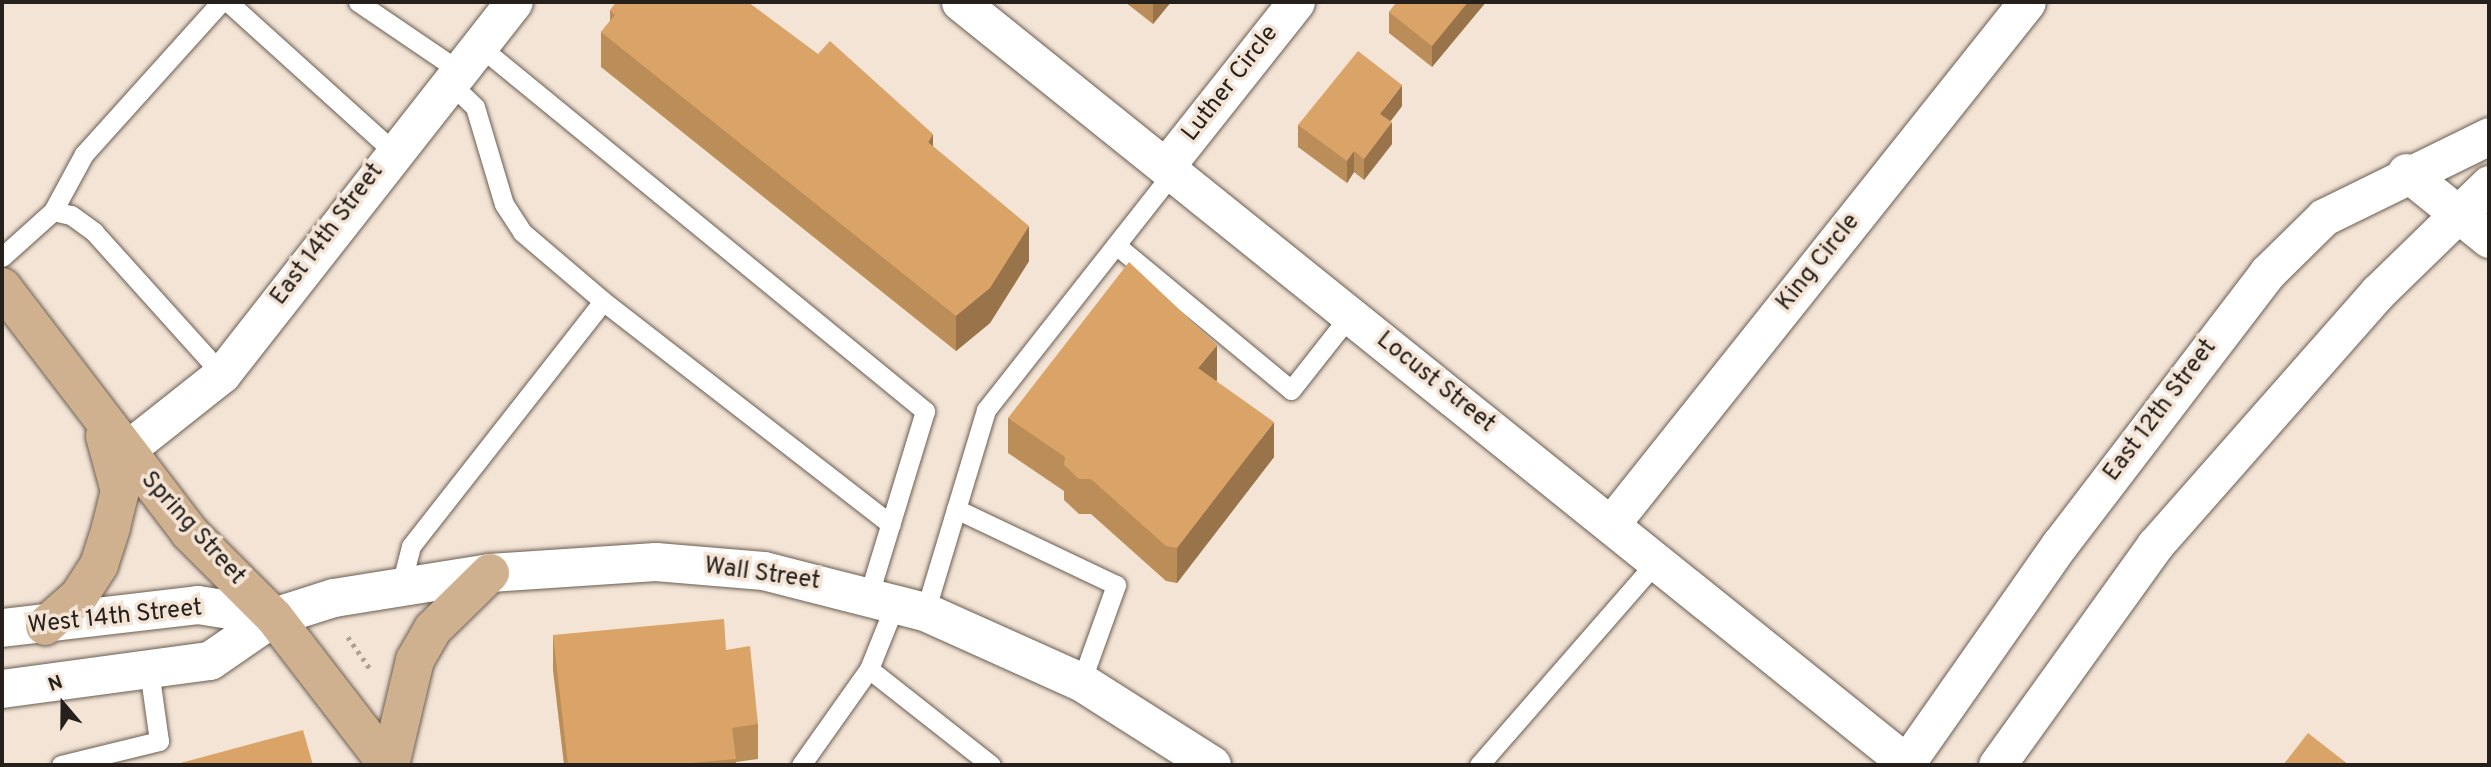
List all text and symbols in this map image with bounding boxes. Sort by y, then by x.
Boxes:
street label: Luther Circle [1177,20,1285,148]
street label: East 14th Street [265,159,391,311]
street label: King Circle [1771,209,1867,317]
street label: Locust Street [1370,326,1500,440]
street label: East 12th Street [2098,334,2224,488]
street label: Spring Street [134,467,250,591]
street label: Wall Street [702,553,822,597]
street label: West 14th Street [26,595,204,641]
north arrow [28,669,98,739]
text: N [45,671,66,698]

